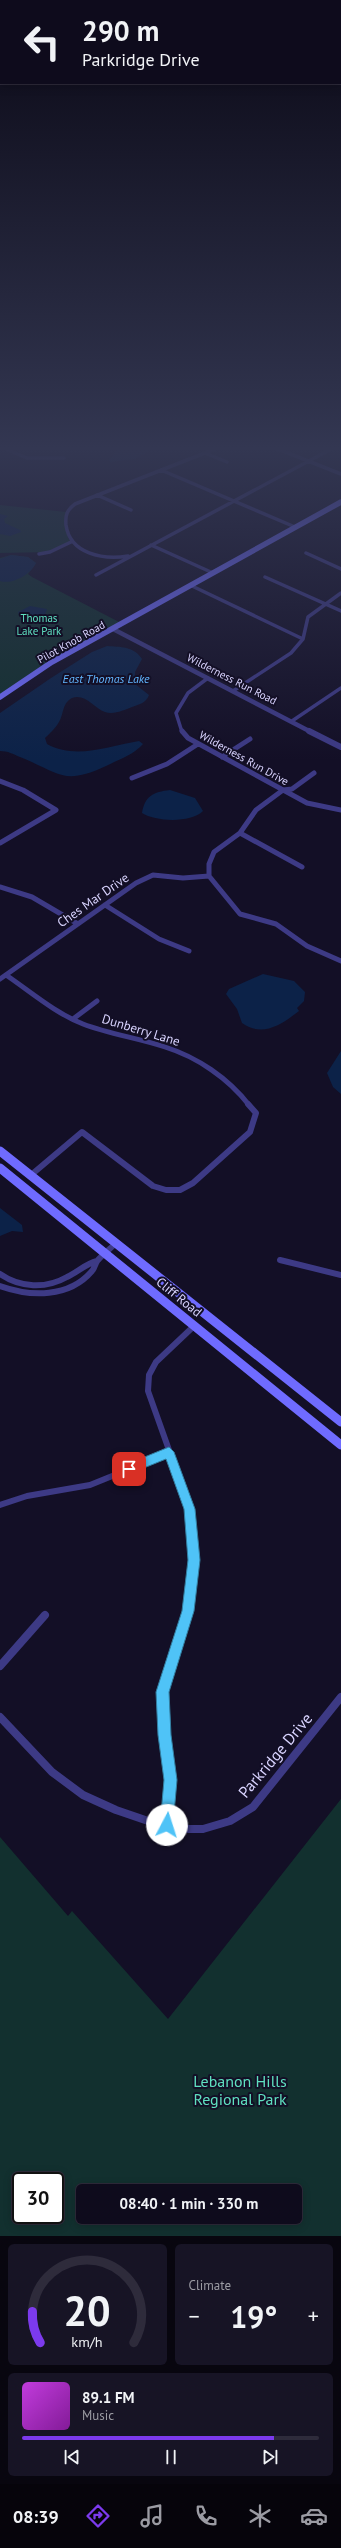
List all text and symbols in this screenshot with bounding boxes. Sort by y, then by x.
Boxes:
text: 290 m [82,12,159,49]
icon: left [16,16,68,68]
text: Parkridge Drive [82,48,200,71]
park label: Thomas Lake Park [17,611,62,638]
street label: Pilot Knob Road [35,618,107,666]
street label: Wilderness Run Road [185,650,279,708]
water label: East Thomas Lake [63,671,150,686]
street label: Wilderness Run Drive [197,728,292,789]
street label: Ches Mar Drive [54,869,132,931]
street label: Dunberry Lane [100,1010,182,1050]
street label: Cliff Road [153,1273,205,1321]
pin [112,1452,146,1486]
icon: arrive [118,1458,140,1480]
street label: Parkridge Drive [234,1709,316,1801]
position arrow [146,1804,188,1846]
park label: Lebanon Hills Regional Park [193,2071,287,2109]
speed limit sign: 30 [12,2172,64,2224]
text: 08:40 · 1 min · 330 m [120,2194,258,2213]
text: Climate [189,2277,231,2294]
text: 20 [64,2283,111,2336]
text: 19° [230,2297,277,2336]
text: − [189,2302,200,2330]
text: + [308,2302,319,2330]
text: km/h [72,2331,103,2350]
text: 89.1 FM [82,2388,135,2407]
text: Music [82,2407,114,2424]
icon: previous [61,2446,83,2468]
icon: pause [160,2446,182,2468]
icon: next [259,2446,281,2468]
icon: directions [84,2502,112,2530]
icon: music [138,2502,166,2530]
icon: phone [192,2502,220,2530]
icon: climate [246,2502,274,2530]
icon: car [300,2502,328,2530]
text: 08:39 [13,2505,59,2528]

